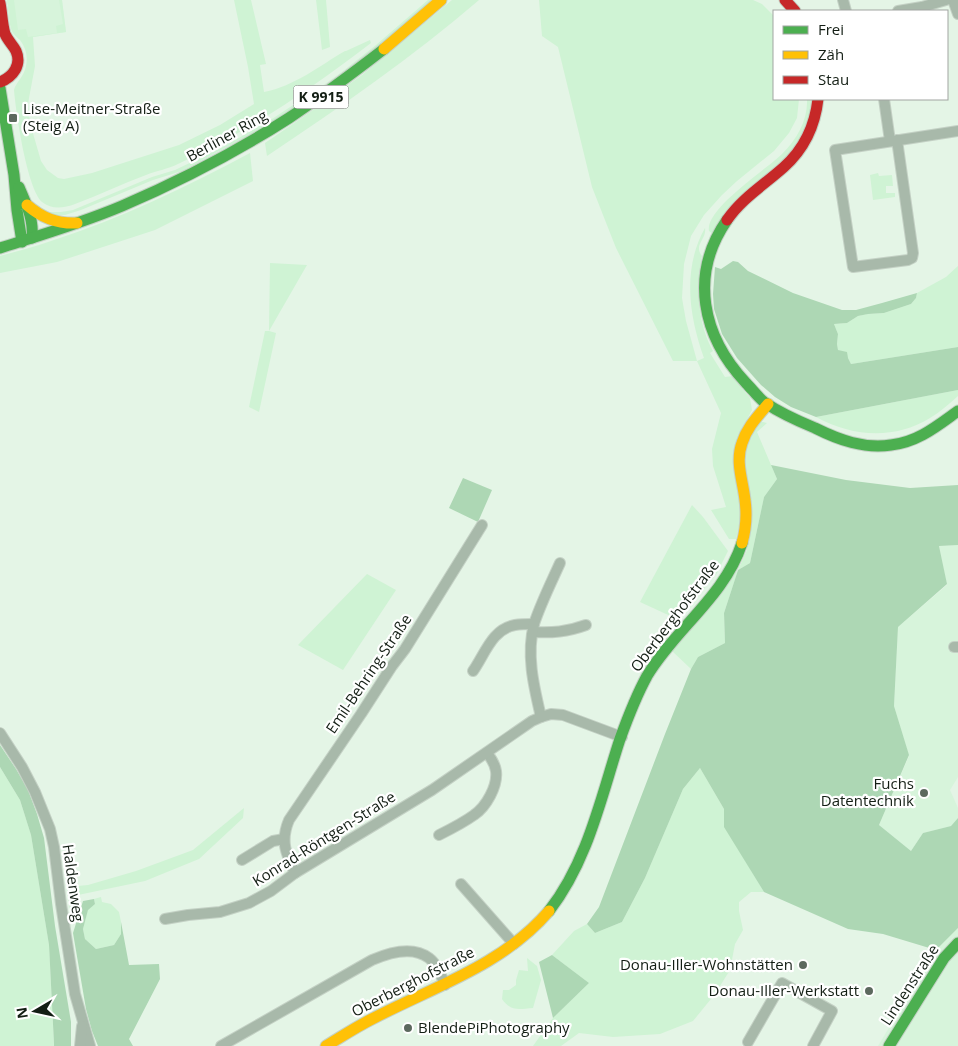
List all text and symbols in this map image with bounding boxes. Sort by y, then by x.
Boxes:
legend [773,10,948,100]
text: Frei [818,19,844,39]
text: Zäh [818,44,844,64]
text: Stau [818,69,849,89]
road number: K 9915 [294,85,348,108]
place label: Lise-Meitner-Straße (Steig A) [23,98,160,135]
street label: Berliner Ring [182,105,271,166]
marker: Lise-Meitner-Straße (Steig A) [7,112,19,124]
street label: Oberberghofstraße [626,555,723,675]
street label: Emil-Behring-Straße [321,610,416,737]
place label: Fuchs Datentechnik [821,773,914,810]
street label: Konrad-Röntgen-Straße [248,786,399,890]
marker: Fuchs Datentechnik [918,787,930,799]
street label: Haldenweg [59,843,89,923]
street label: Lindenstraße [876,940,943,1029]
street label: Oberberghofstraße [348,941,477,1021]
place label: Donau-Iller-Wohnstätten [620,954,793,974]
marker: Donau-Iller-Wohnstätten [797,959,809,971]
place label: Donau-Iller-Werkstatt [709,980,859,1000]
marker: Donau-Iller-Werkstatt [863,985,875,997]
north arrow [10,986,60,1036]
text: N [11,1006,32,1020]
place label: BlendePiPhotography [418,1017,570,1037]
marker: BlendePiPhotography [402,1022,414,1034]

